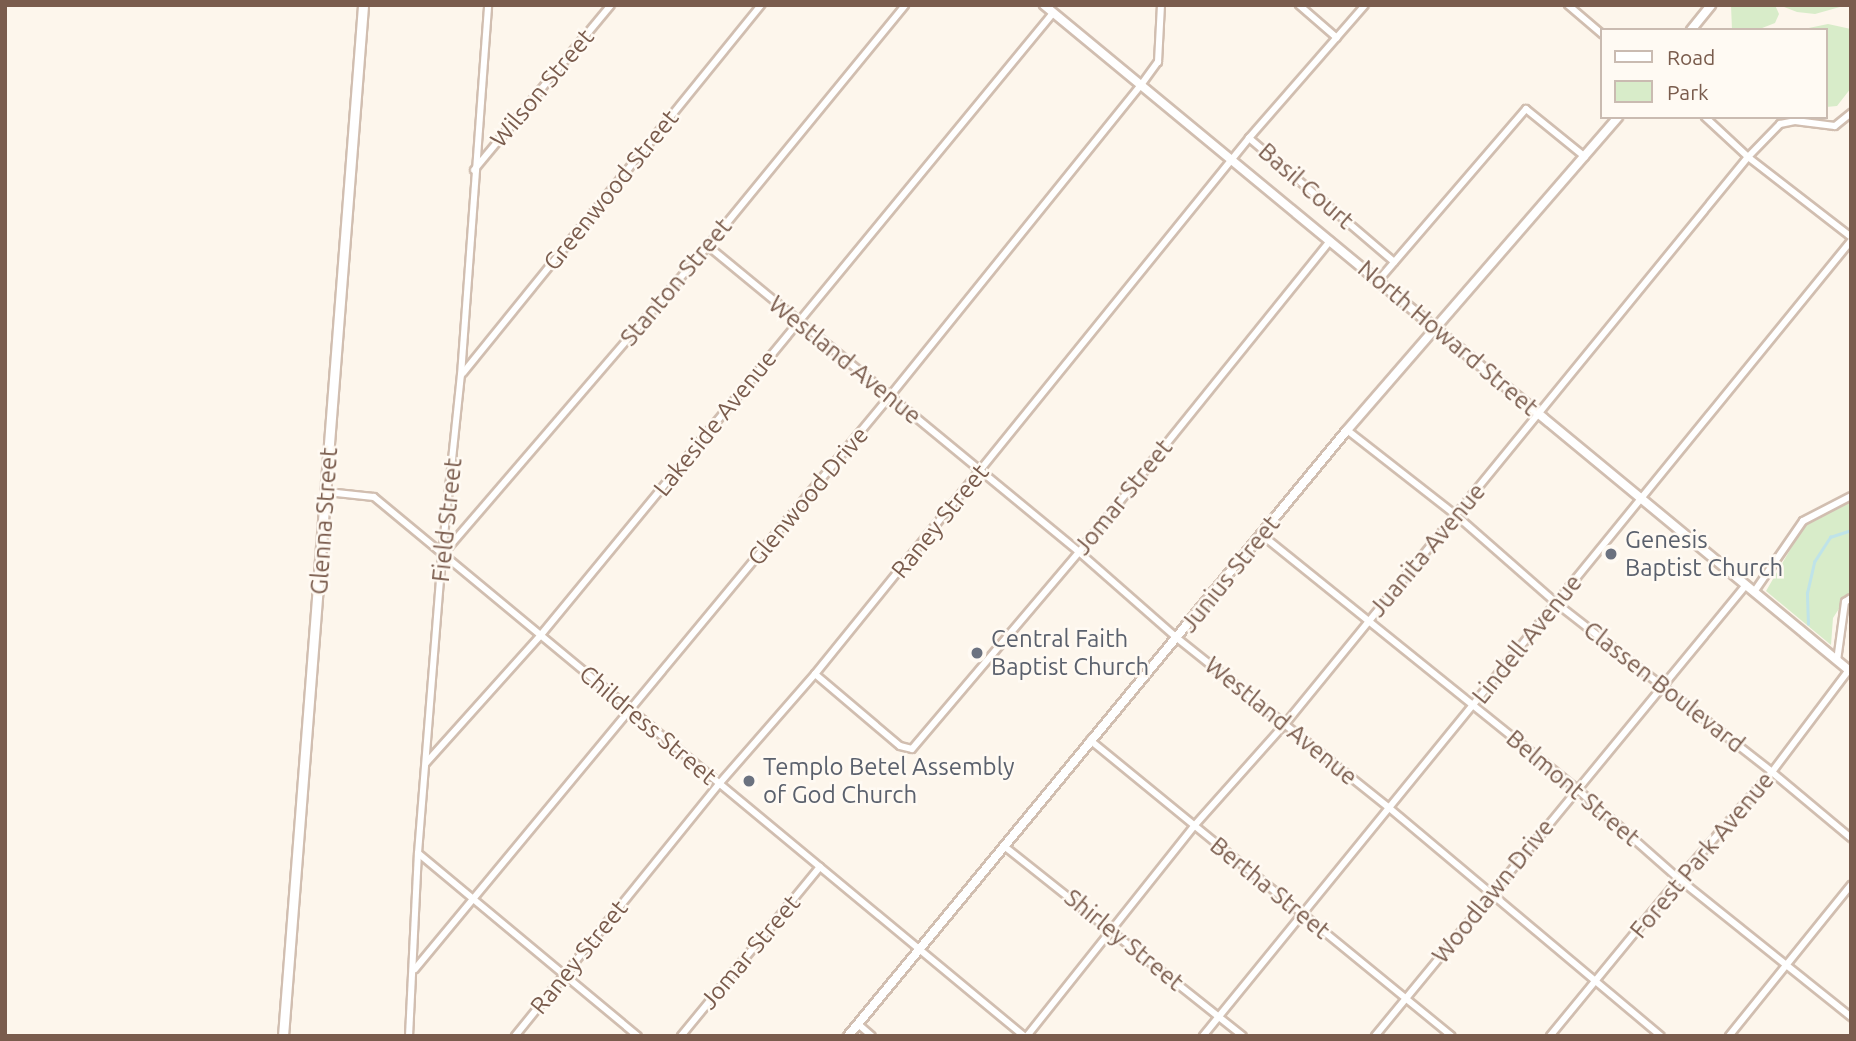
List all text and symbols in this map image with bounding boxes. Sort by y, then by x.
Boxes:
street label: Wilson Street [484,23,600,153]
legend [1601,28,1828,119]
text: Road [1667,45,1715,69]
text: Park [1667,80,1709,104]
street label: Greenwood Street [537,104,685,276]
street label: Basil Court [1253,137,1359,235]
street label: Stanton Street [614,212,738,352]
street label: North Howard Street [1352,254,1544,422]
street label: Westland Avenue [763,290,927,430]
street label: Lakeside Avenue [647,344,783,502]
street label: Glenwood Drive [742,421,874,571]
street label: Jomar Street [1068,433,1178,561]
street label: Glenna Street [304,446,344,596]
street label: Field Street [426,457,468,583]
street label: Raney Street [885,458,995,584]
street label: Juanita Avenue [1363,477,1491,623]
street label: Junius Street [1174,510,1286,638]
place label: Genesis Baptist Church [1625,526,1783,582]
marker: Genesis Baptist Church [1603,546,1619,562]
street label: Lindell Avenue [1466,569,1588,709]
street label: Classen Boulevard [1578,615,1750,759]
place label: Central Faith Baptist Church [991,625,1149,681]
marker: Central Faith Baptist Church [969,645,985,661]
street label: Westland Avenue [1199,651,1363,791]
street label: Childress Street [574,659,722,791]
street label: Belmont Street [1500,724,1646,852]
place label: Templo Betel Assembly of God Church [763,753,1014,809]
street label: Forest Park Avenue [1624,766,1780,944]
marker: Templo Betel Assembly of God Church [741,773,757,789]
street label: Woodlawn Drive [1426,813,1560,969]
street label: Bertha Street [1204,831,1336,945]
street label: Shirley Street [1059,883,1189,997]
street label: Jomar Street [694,889,806,1015]
street label: Raney Street [524,894,634,1020]

